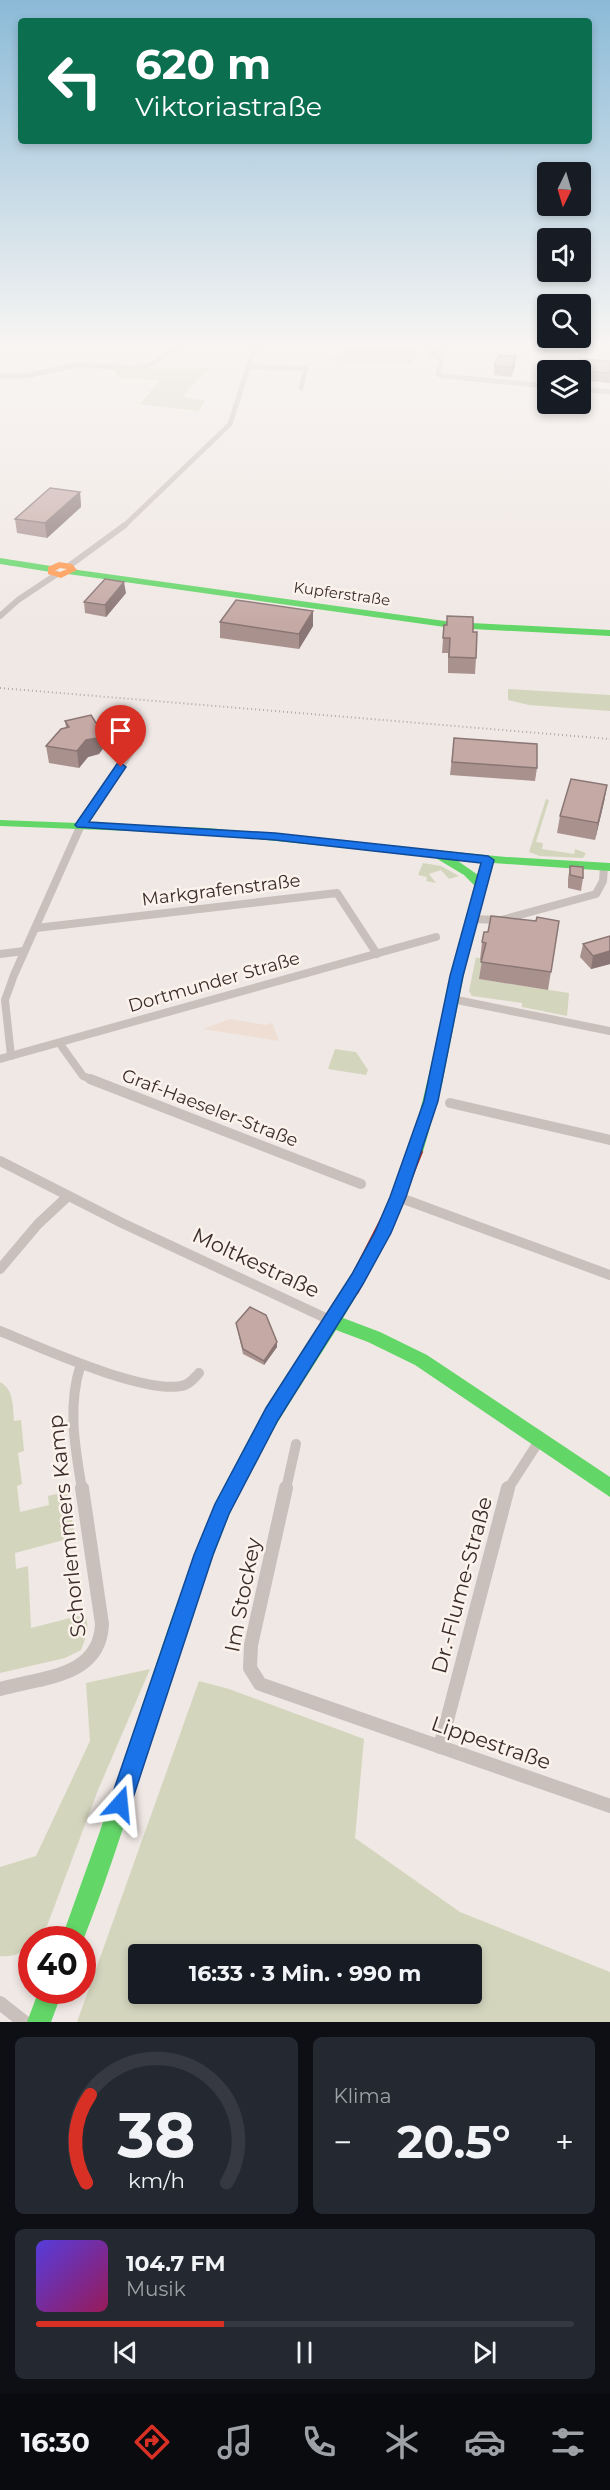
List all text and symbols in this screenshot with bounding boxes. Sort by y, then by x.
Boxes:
text: 620 m [135,38,271,90]
icon: left [36,42,114,120]
text: Viktoriastraße [135,90,322,123]
north arrow [537,162,591,216]
map controls [537,162,591,414]
button: sound [537,228,591,282]
button: search [537,294,591,348]
button: layers [537,360,591,414]
street label: Kupferstraße [293,577,392,610]
pin [95,705,146,767]
icon: arrive [104,714,137,747]
street label: Markgrafenstraße [140,869,302,911]
street label: Dortmunder Straße [126,947,303,1017]
street label: Graf-Haeseler-Straße [119,1064,301,1152]
street label: Moltkestraße [189,1222,324,1303]
street label: Schorlemmers Kamp [42,1414,91,1638]
street label: Dr.-Flume-Straße [426,1494,497,1676]
street label: Im Stockey [219,1535,266,1654]
street label: Lippestraße [428,1710,554,1775]
position arrow [88,1772,152,1836]
speed limit sign: 40 [18,1926,96,2004]
text: 16:33 · 3 Min. · 990 m [189,1960,421,1987]
text: Klima [334,2084,392,2108]
text: 38 [116,2097,195,2173]
text: 20.5° [397,2114,511,2169]
text: − [334,2122,352,2162]
text: + [555,2122,574,2162]
text: km/h [128,2167,185,2193]
text: 104.7 FM [126,2250,226,2277]
text: Musik [126,2277,186,2301]
icon: previous [109,2336,142,2369]
icon: pause [288,2336,321,2369]
icon: next [468,2336,501,2369]
icon: directions [131,2421,173,2463]
icon: music [214,2421,256,2463]
icon: phone [298,2421,340,2463]
icon: climate [381,2421,423,2463]
icon: car [464,2421,506,2463]
icon: filters [547,2421,589,2463]
text: 16:30 [21,2426,90,2459]

